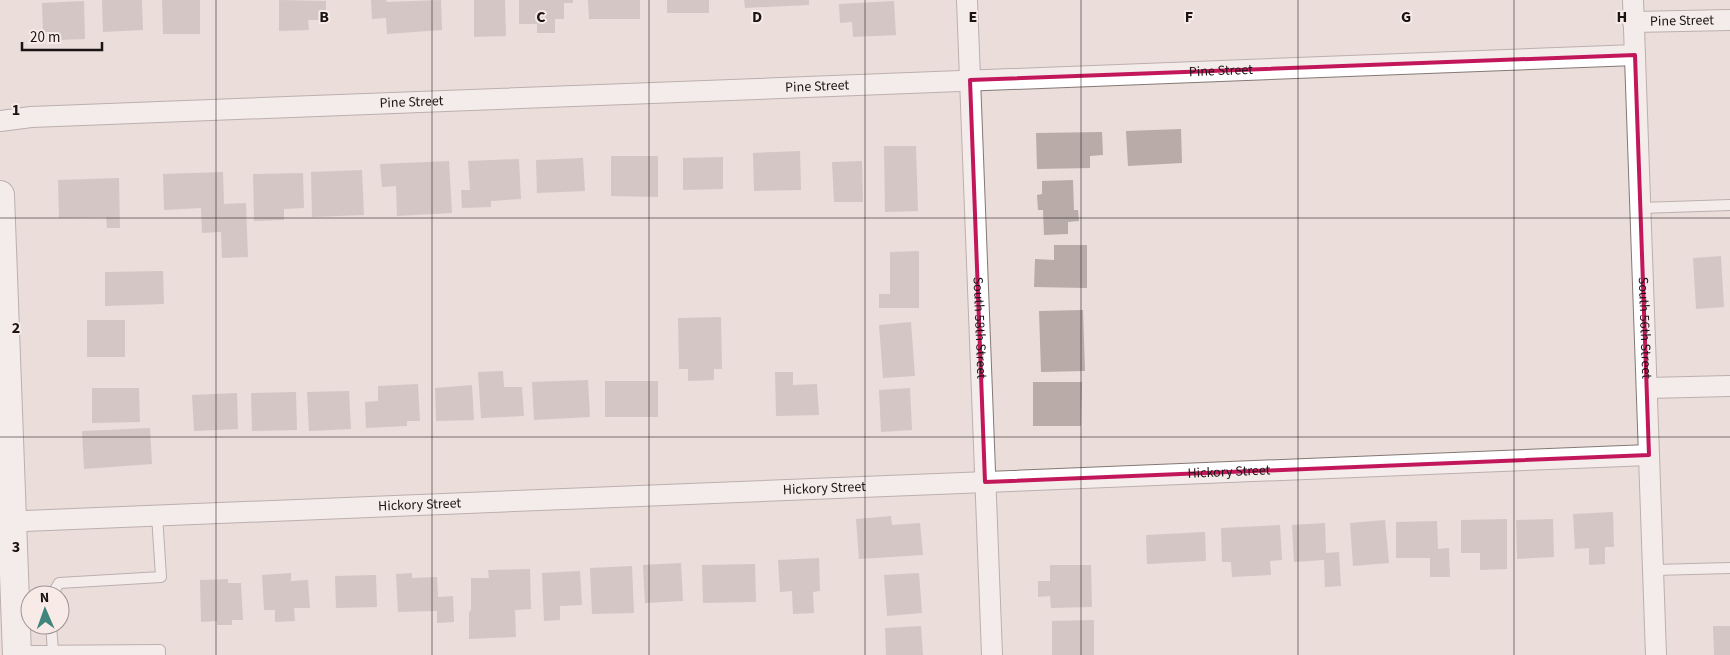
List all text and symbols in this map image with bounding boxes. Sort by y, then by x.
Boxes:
text: B [319,6,329,28]
text: C [536,6,546,28]
text: D [752,6,762,28]
text: E [969,6,977,28]
text: F [1185,6,1193,28]
text: G [1401,6,1411,28]
text: H [1617,6,1627,28]
street label: Pine Street [1650,10,1714,32]
scale bar [22,20,102,52]
text: 20 m [30,27,60,48]
street label: Pine Street [1189,60,1253,82]
street label: Pine Street [785,75,850,98]
street label: Pine Street [379,91,444,114]
text: 1 [12,99,20,121]
street label: South 58th Street [968,276,991,379]
street label: South 56th Street [1633,276,1656,379]
text: 2 [12,317,20,339]
street label: Hickory Street [1187,460,1271,484]
street label: Hickory Street [782,477,866,500]
street label: Hickory Street [378,493,462,517]
text: 3 [12,536,20,558]
north arrow [20,585,70,635]
text: N [40,588,50,608]

